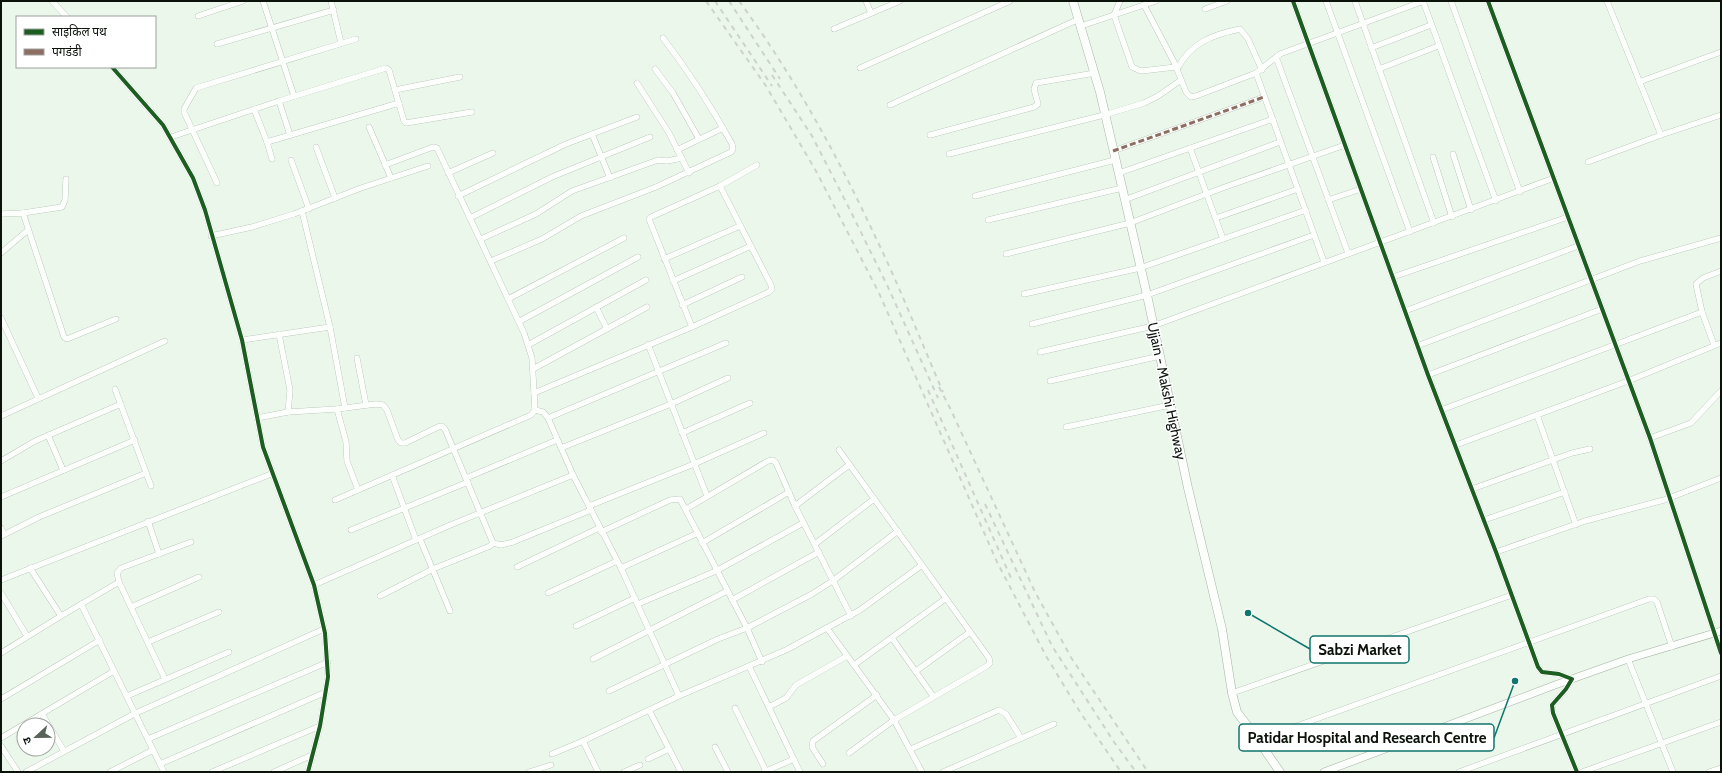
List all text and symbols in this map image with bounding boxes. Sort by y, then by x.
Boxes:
legend [16,16,156,68]
text: साइकिल पथ [52,24,107,39]
text: पगडंडी [52,44,82,59]
street label: Ujjain - Makshi Highway [1144,321,1190,461]
callout: Sabzi Market [1310,636,1409,663]
text: Sabzi Market [1318,641,1402,659]
north arrow [16,717,56,757]
callout: Patidar Hospital and Research Centre [1239,724,1494,751]
text: Patidar Hospital and Research Centre [1248,729,1487,747]
text: उ [19,735,34,746]

